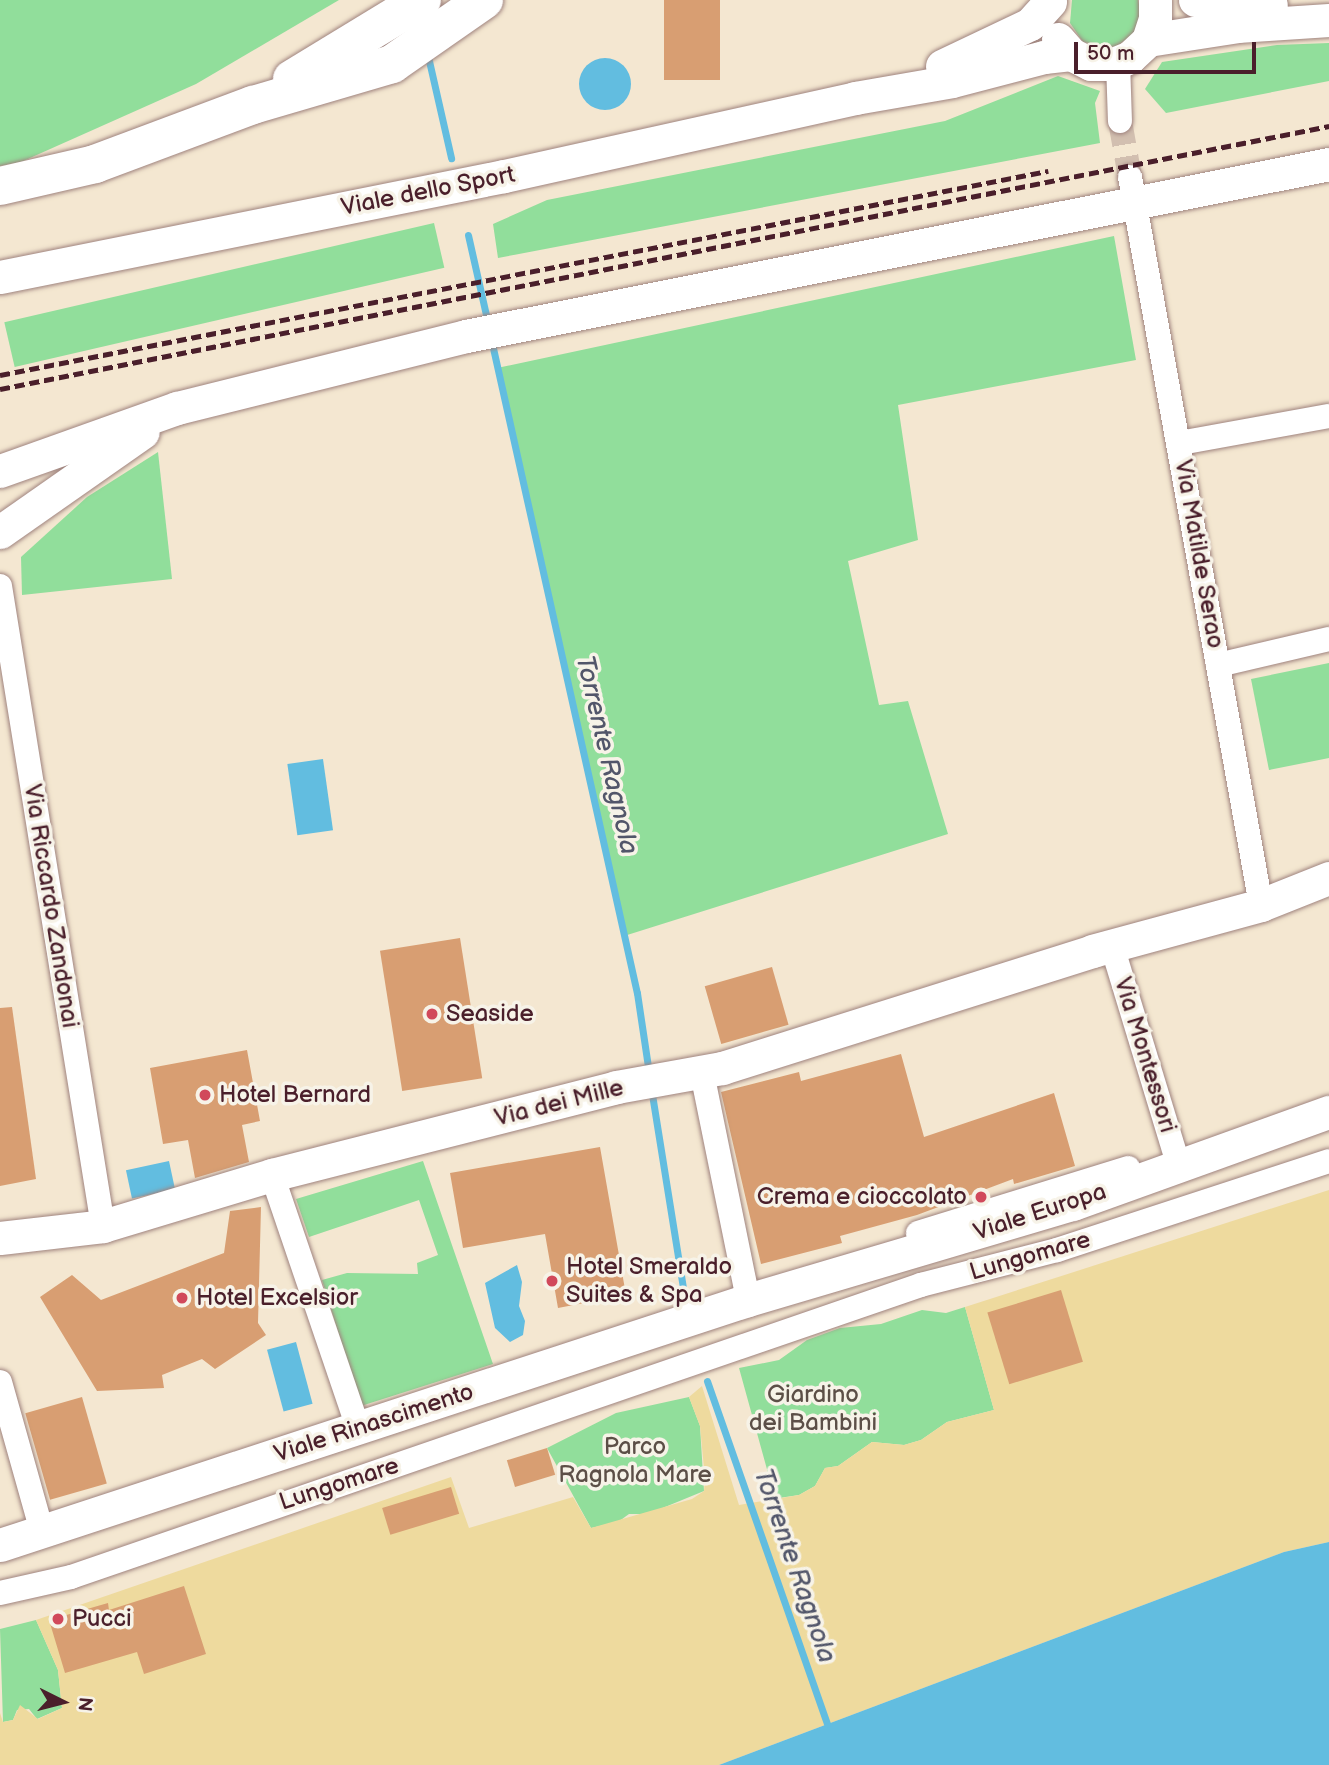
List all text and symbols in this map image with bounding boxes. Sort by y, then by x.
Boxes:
scale bar [1077,28,1259,72]
text: 50 m [1087,41,1134,66]
street label: Viale dello Sport [338,160,518,222]
street label: Via Matilde Serao [1168,457,1230,651]
water label: Torrente Ragnola [568,652,644,858]
street label: Via Riccardo Zandonai [18,782,84,1030]
street label: Via Montessori [1108,974,1182,1136]
place label: Seaside [446,1000,534,1028]
marker: Seaside [424,1006,440,1022]
street label: Via dei Mille [492,1073,626,1133]
place label: Hotel Bernard [219,1081,371,1109]
marker: Hotel Bernard [197,1087,213,1103]
street label: Viale Europa [970,1177,1110,1247]
place label: Crema e cioccolato [757,1183,967,1211]
marker: Crema e cioccolato [973,1189,989,1205]
street label: Lungomare [966,1225,1094,1287]
place label: Hotel Smeraldo Suites & Spa [566,1253,733,1309]
marker: Hotel Smeraldo Suites & Spa [544,1273,560,1289]
place label: Hotel Excelsior [196,1284,358,1312]
marker: Hotel Excelsior [174,1290,190,1306]
street label: Viale Rinascimento [271,1377,477,1469]
park label: Giardino dei Bambini [749,1381,877,1437]
park label: Parco Ragnola Mare [558,1433,712,1489]
street label: Lungomare [276,1451,402,1517]
water label: Torrente Ragnola [746,1465,842,1667]
place label: Pucci [72,1605,132,1633]
marker: Pucci [50,1611,66,1627]
north arrow [28,1667,98,1737]
text: N [72,1696,97,1713]

